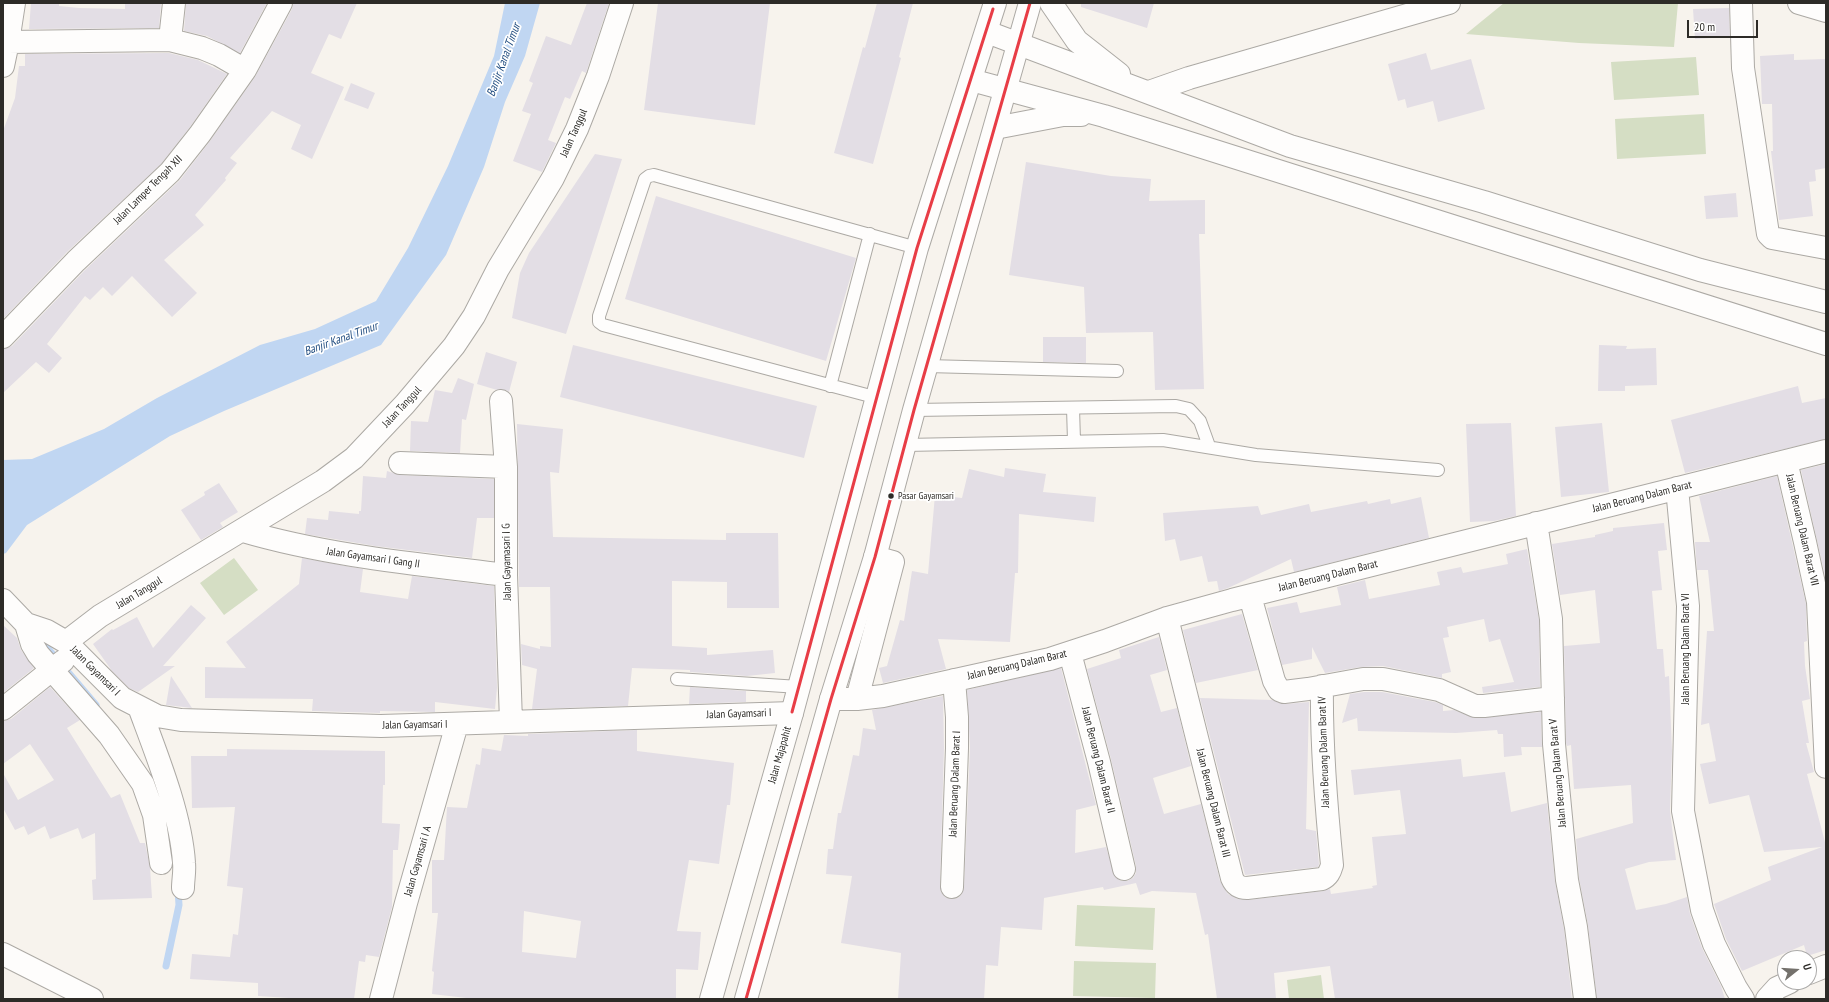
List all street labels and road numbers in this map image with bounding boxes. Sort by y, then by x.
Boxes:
street label: Jalan Tanggul [558,107,590,159]
street label: Jalan Lamper Tengah XII [111,153,185,227]
street label: Jalan Tanggul [380,384,424,430]
street label: Jalan Beruang Dalam Barat VII [1783,473,1821,587]
street label: Jalan Beruang Dalam Barat [1591,478,1693,516]
street label: Jalan Gayamasari I G [500,523,514,601]
street label: Jalan Gayamsari I Gang II [325,545,421,571]
street label: Jalan Beruang Dalam Barat [1277,557,1379,595]
street label: Jalan Tanggul [114,574,164,612]
street label: Jalan Beruang Dalam Barat VI [1679,593,1693,705]
street label: Jalan Gayamsari I [67,643,123,699]
street label: Jalan Beruang Dalam Barat [966,647,1068,683]
street label: Jalan Beruang Dalam Barat IV [1315,696,1333,808]
street label: Jalan Beruang Dalam Barat II [1078,705,1118,815]
street label: Jalan Gayamsari I [706,706,772,722]
street label: Jalan Gayamsari I [382,718,448,732]
street label: Jalan Beruang Dalam Barat V [1547,718,1569,828]
street label: Jalan Majapahit [766,725,794,785]
street label: Jalan Beruang Dalam Barat I [947,731,963,837]
street label: Jalan Beruang Dalam Barat III [1193,747,1233,859]
street label: Jalan Gayamsari I A [402,824,434,898]

